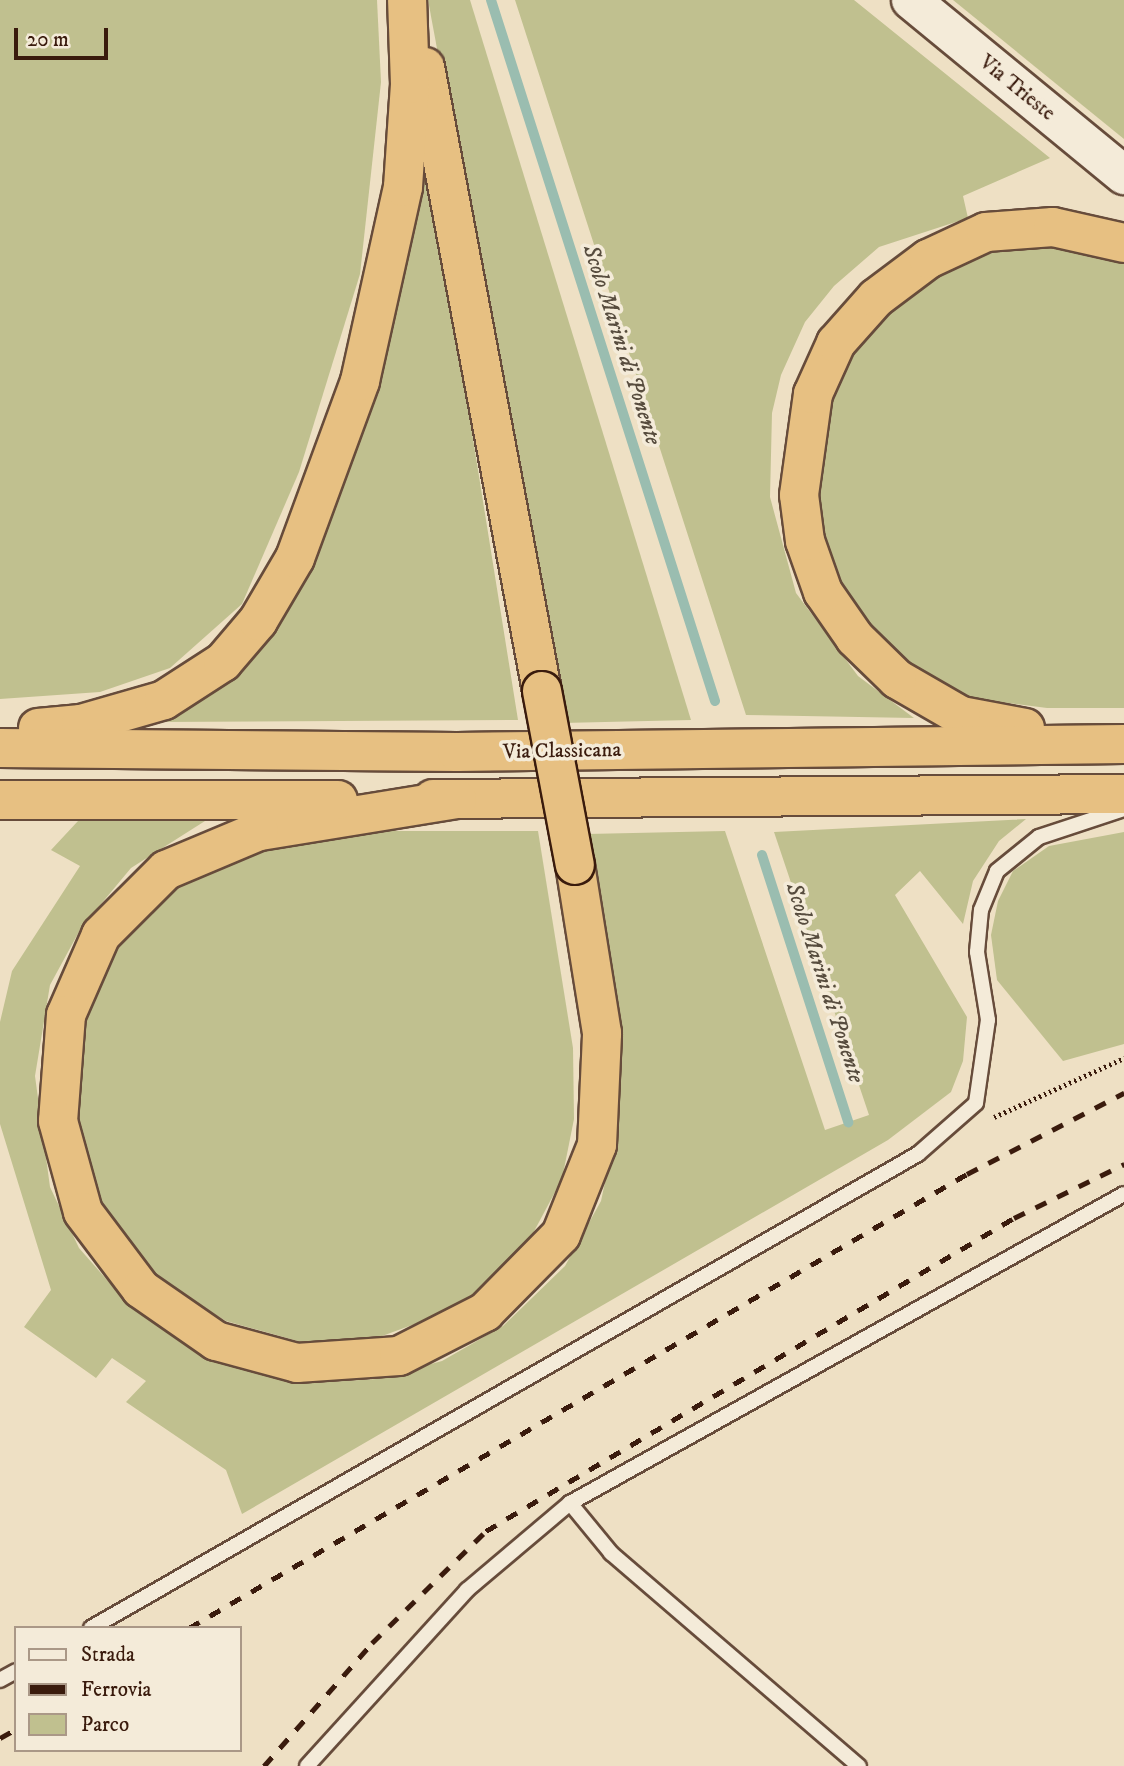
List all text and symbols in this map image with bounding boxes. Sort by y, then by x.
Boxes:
scale bar [18,14,112,58]
text: 20 m [27,27,69,53]
street label: Via Trieste [974,50,1060,126]
water label: Scolo Marini di Ponente [576,242,666,448]
street label: Via Classicana [503,737,621,765]
water label: Scolo Marini di Ponente [779,880,869,1086]
legend [14,1626,242,1752]
text: Strada [81,1642,135,1668]
text: Ferrovia [81,1677,151,1703]
text: Parco [81,1712,129,1738]

